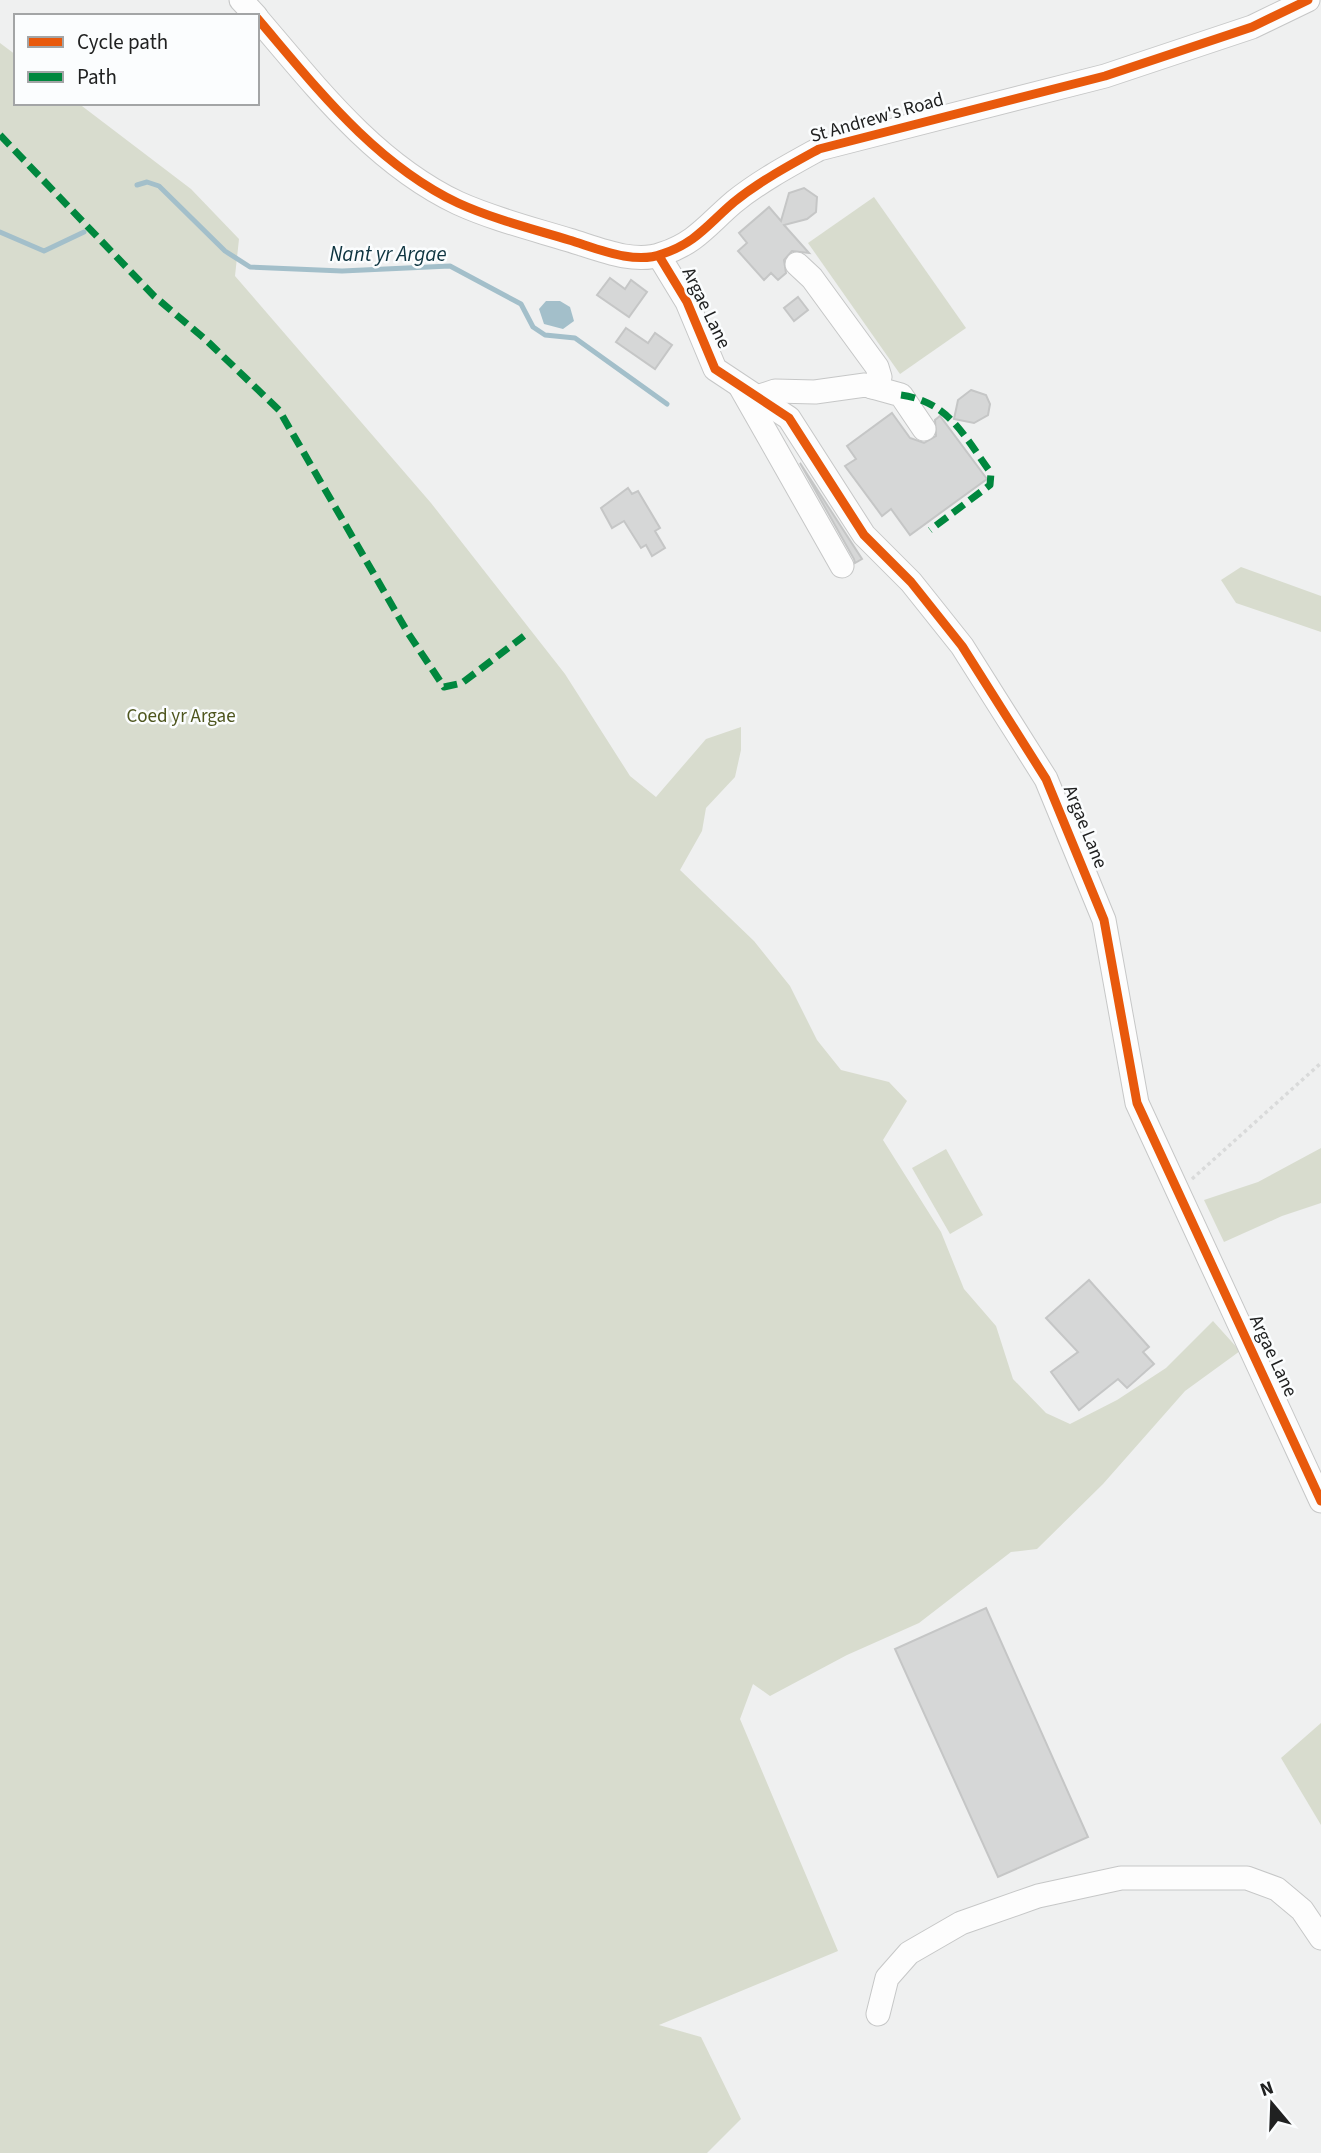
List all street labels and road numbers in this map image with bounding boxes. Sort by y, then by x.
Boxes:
street label: St Andrew's Road [807,86,947,150]
street label: Argae Lane [675,263,737,353]
street label: Argae Lane [1056,781,1114,873]
street label: Argae Lane [1242,1311,1304,1401]

